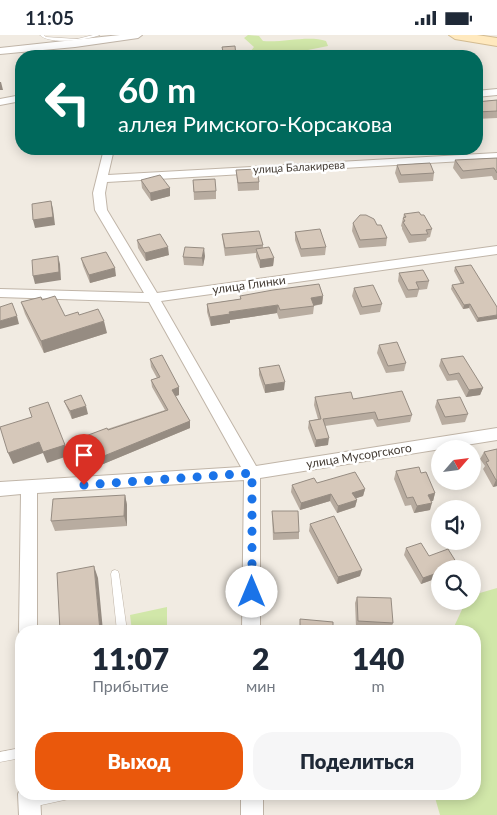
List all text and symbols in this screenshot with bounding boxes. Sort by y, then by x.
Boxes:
text: 11:05 [25,6,74,29]
text: 60 m [118,68,196,110]
icon: left [35,70,100,135]
text: аллея Римского-Корсакова [118,110,393,137]
street label: улица Балакирева [253,158,345,175]
street label: улица Глинки [211,272,287,297]
pin [63,434,105,485]
street label: улица Мусоргского [305,440,413,471]
north arrow [431,440,481,490]
map controls [431,440,481,610]
icon: arrive [70,441,98,469]
button: sound [431,500,481,550]
button: search [431,560,481,610]
position arrow [225,565,277,617]
text: 11:07 [92,640,169,676]
text: 2 [252,640,269,676]
text: 140 [352,640,404,676]
text: Прибытие [92,676,169,695]
text: мин [246,676,275,695]
text: m [372,676,385,695]
button: Выход [35,732,243,790]
button: Поделиться [253,732,461,790]

